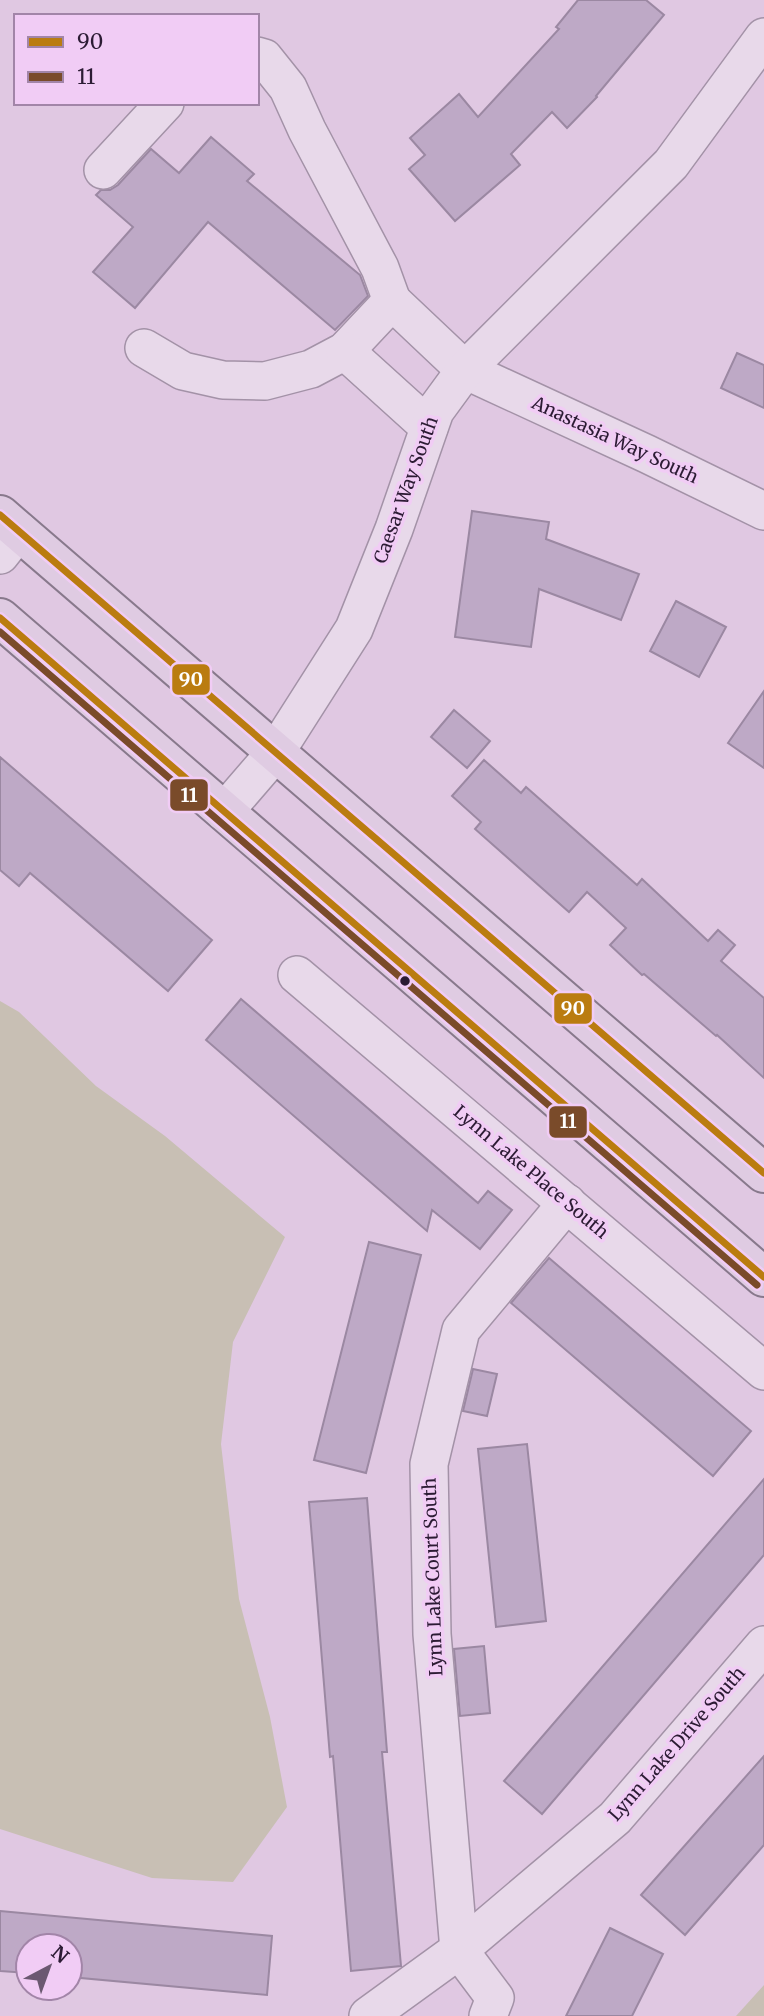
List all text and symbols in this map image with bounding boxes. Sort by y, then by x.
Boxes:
legend [14,14,259,105]
text: 90 [77,28,103,55]
text: 11 [77,63,95,90]
street label: Anastasia Way South [527,390,702,488]
street label: Caesar Way South [368,413,443,567]
line badge: 90 [171,663,211,696]
text: 90 [179,667,203,691]
line badge: 11 [169,778,209,812]
text: 11 [180,783,198,807]
unlabelled marker [398,974,412,988]
line badge: 90 [553,992,593,1025]
text: 90 [561,996,585,1020]
street label: Lynn Lake Place South [449,1100,614,1243]
line badge: 11 [548,1105,588,1139]
text: 11 [559,1109,577,1133]
street label: Lynn Lake Court South [418,1477,447,1677]
street label: Lynn Lake Drive South [603,1662,750,1826]
north arrow [14,1932,84,2002]
text: N [47,1940,74,1968]

